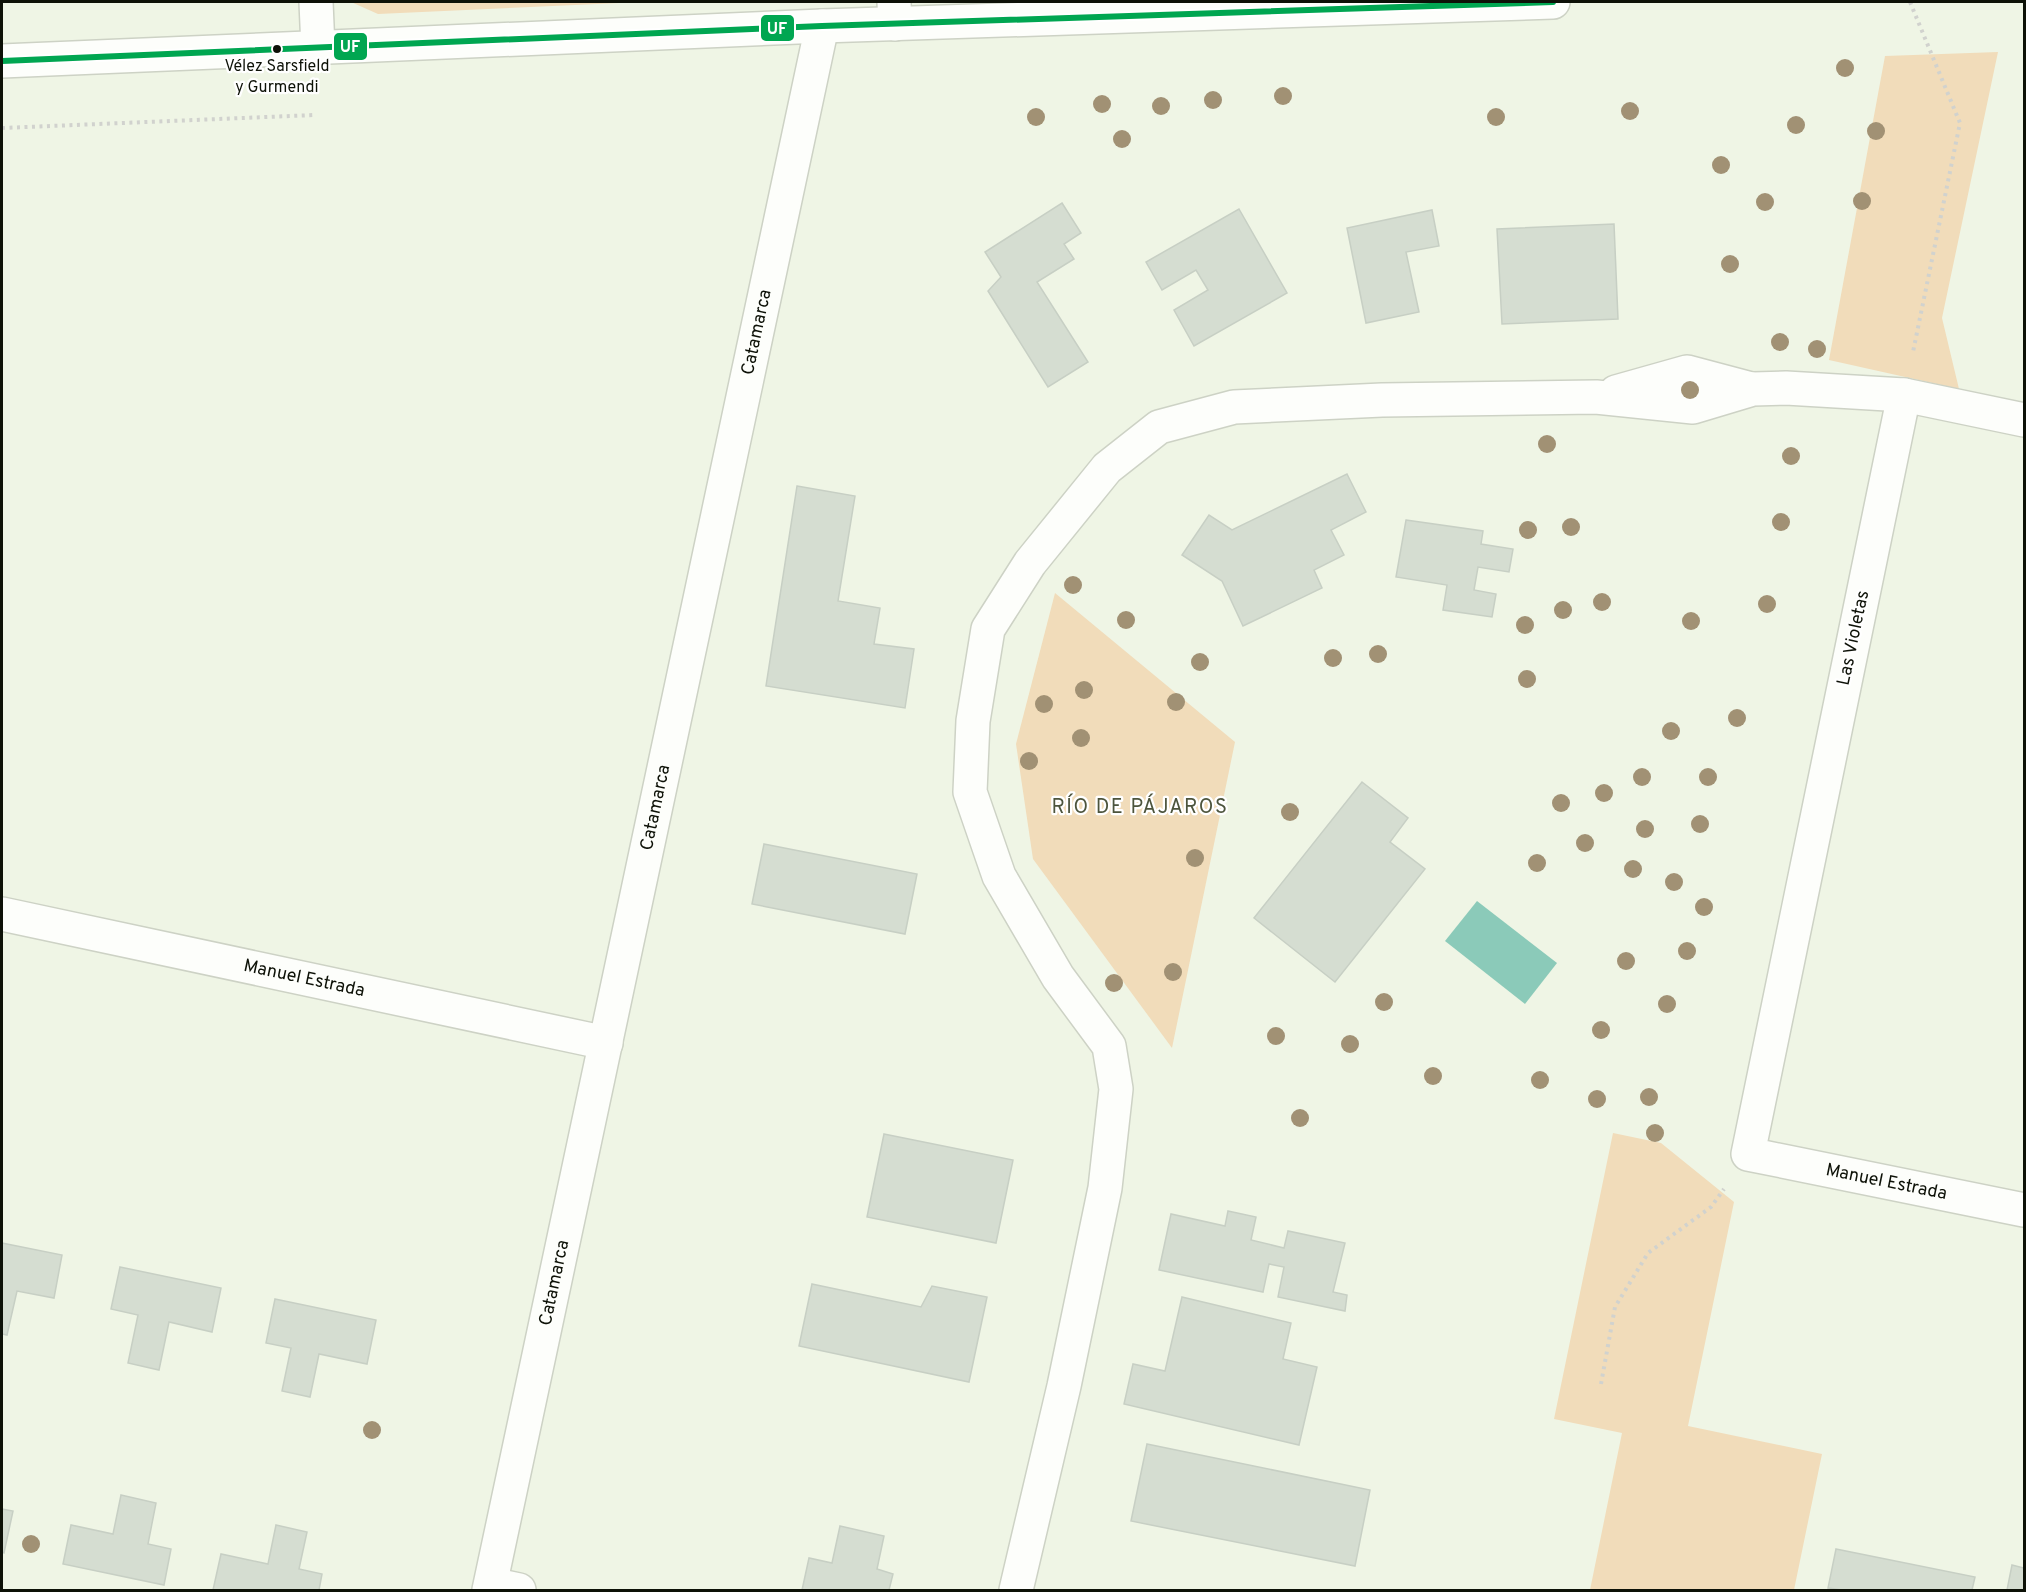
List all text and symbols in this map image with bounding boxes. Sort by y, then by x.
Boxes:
line badge: UF [760,14,795,42]
text: UF [767,20,787,40]
line badge: UF [333,32,368,61]
text: UF [340,38,360,58]
marker: Vélez Sarsfield y Gurmendi [271,43,283,55]
place label: Vélez Sarsfield y Gurmendi [225,57,329,98]
street label: Catamarca [736,287,777,377]
street label: Las Violetas [1833,588,1875,688]
street label: Catamarca [635,763,676,853]
district label: RÍO DE PÁJAROS [1052,793,1228,821]
street label: Manuel Estrada [241,954,367,1003]
street label: Manuel Estrada [1824,1159,1949,1206]
street label: Catamarca [534,1238,575,1328]

